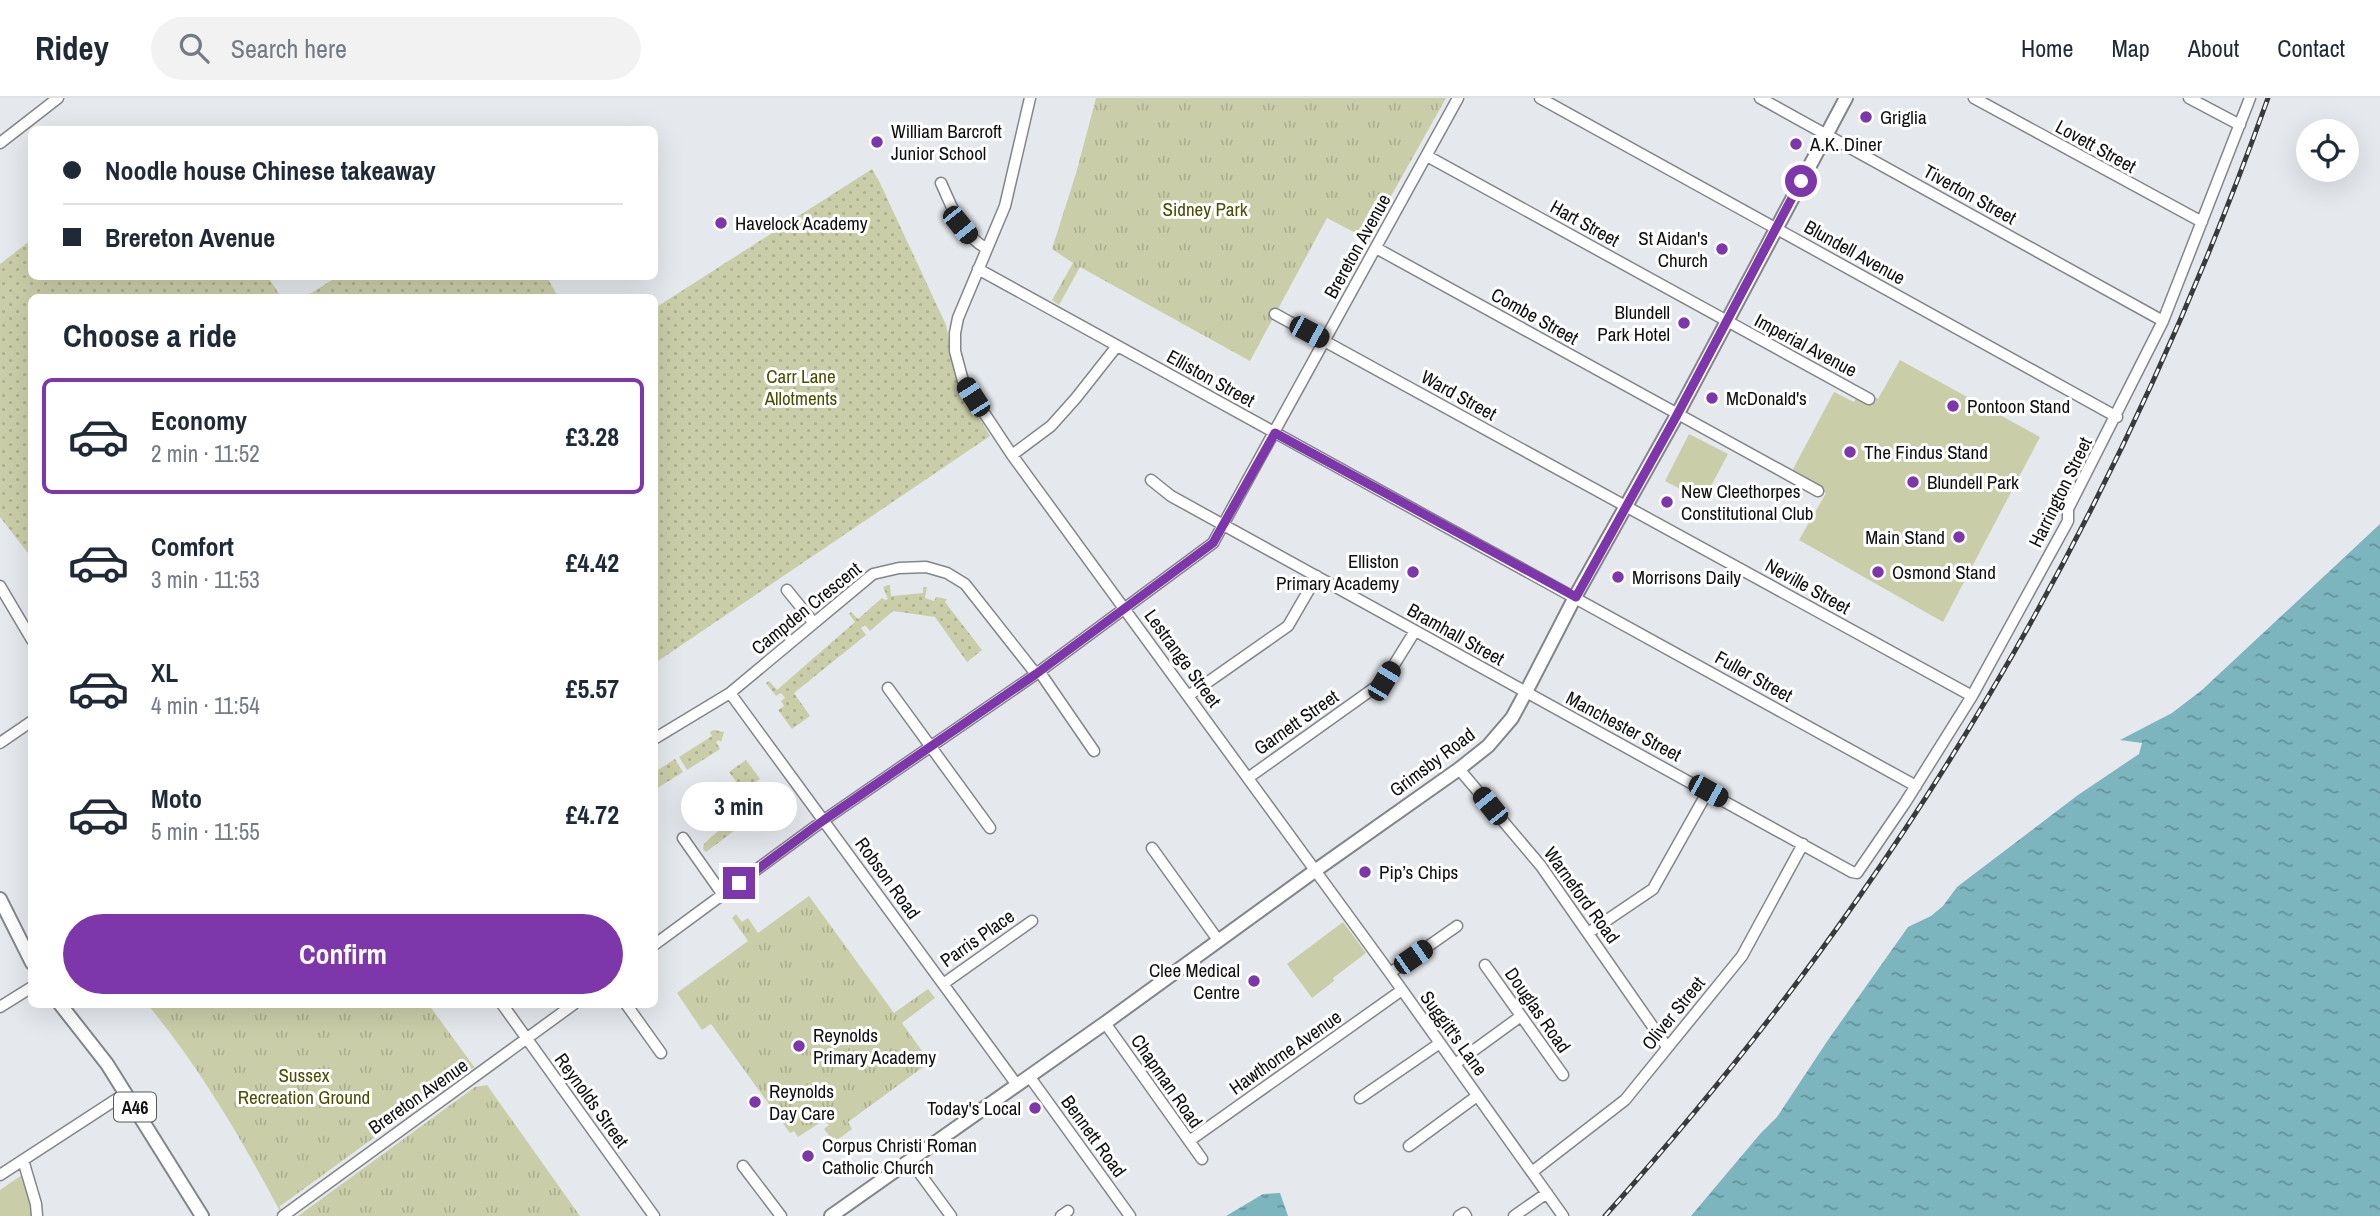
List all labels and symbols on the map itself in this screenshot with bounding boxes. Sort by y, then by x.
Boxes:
place label: Griglia [1880,104,1927,130]
marker: Griglia [1858,109,1874,125]
street label: Lovett Street [2051,113,2142,179]
place label: William Barcroft Junior School [891,118,1002,166]
place label: A.K. Diner [1809,131,1883,157]
marker: William Barcroft Junior School [869,134,885,150]
marker: A.K. Diner [1788,136,1804,152]
street label: Tiverton Street [1919,158,2022,231]
route start [1785,165,1817,197]
street label: Brereton Avenue [1318,189,1396,303]
street label: Hart Street [1546,193,1625,253]
park label: Sidney Park [1163,196,1248,222]
car [939,202,982,248]
place label: Havelock Academy [735,210,868,236]
street label: Blundell Avenue [1800,214,1910,290]
marker: Havelock Academy [713,215,729,231]
place label: St Aidan's Church [1638,225,1708,273]
marker: St Aidan's Church [1714,241,1730,257]
street label: Combe Street [1487,281,1584,351]
place label: Blundell Park Hotel [1597,299,1670,347]
street label: Imperial Avenue [1750,307,1862,383]
car [1286,313,1333,351]
marker: Blundell Park Hotel [1676,315,1692,331]
street label: Elliston Street [1162,343,1260,413]
park label: Carr Lane Allotments [764,363,838,411]
street label: Ward Street [1417,364,1502,427]
car [953,374,994,420]
place label: McDonald's [1726,385,1807,411]
marker: McDonald's [1704,390,1720,406]
place label: Pontoon Stand [1967,393,2070,419]
marker: Pontoon Stand [1945,398,1961,414]
street label: Harrington Street [2022,432,2098,551]
place label: The Findus Stand [1864,439,1988,465]
marker: The Findus Stand [1842,444,1858,460]
place label: Blundell Park [1927,469,2019,495]
marker: Blundell Park [1905,474,1921,490]
place label: New Cleethorpes Constitutional Club [1681,478,1814,526]
marker: New Cleethorpes Constitutional Club [1659,494,1675,510]
place label: Main Stand [1865,524,1945,550]
marker: Main Stand [1951,529,1967,545]
place label: Elliston Primary Academy [1276,548,1399,596]
street label: Neville Street [1761,552,1856,620]
street label: Campden Crescent [746,555,867,660]
place label: Osmond Stand [1892,559,1996,585]
marker: Elliston Primary Academy [1405,564,1421,580]
place label: Morrisons Daily [1632,564,1741,590]
marker: Osmond Stand [1870,564,1886,580]
marker: Morrisons Daily [1610,569,1626,585]
street label: Bramhall Street [1403,597,1510,672]
street label: Lestrange Street [1139,604,1228,713]
street label: Fuller Street [1711,644,1798,708]
car [1365,658,1404,704]
street label: Garnett Street [1248,683,1344,761]
street label: Manchester Street [1562,685,1687,768]
street label: Grimsby Road [1384,721,1480,803]
car [1685,772,1732,810]
callout: 3 min [681,782,797,830]
car [1469,783,1512,829]
street label: Robson Road [849,832,927,924]
street label: Warneford Road [1538,841,1626,949]
place label: Pip’s Chips [1379,859,1459,885]
marker: Pip’s Chips [1357,864,1373,880]
route end [723,867,755,899]
street label: Parris Place [935,903,1019,973]
car [1390,936,1437,978]
place label: Clee Medical Centre [1149,957,1240,1005]
street label: Douglas Road [1499,962,1577,1058]
street label: Oliver Street [1635,970,1711,1055]
marker: Clee Medical Centre [1246,973,1262,989]
street label: Suggitt's Lane [1414,985,1494,1081]
street label: Hawthorne Avenue [1224,1004,1346,1100]
place label: Reynolds Primary Academy [813,1022,936,1070]
street label: Chapman Road [1125,1029,1209,1133]
marker: Reynolds Primary Academy [791,1038,807,1054]
street label: Reynolds Street [549,1048,635,1153]
street label: Brereton Avenue [363,1052,473,1140]
park label: Sussex Recreation Ground [238,1062,370,1110]
place label: Reynolds Day Care [769,1078,835,1126]
street label: Bennett Road [1055,1090,1133,1182]
road number: A46 [114,1092,156,1122]
marker: Reynolds Day Care [747,1094,763,1110]
place label: Today's Local [927,1095,1021,1121]
marker: Today's Local [1027,1100,1043,1116]
place label: Corpus Christi Roman Catholic Church [822,1132,977,1180]
marker: Corpus Christi Roman Catholic Church [800,1148,816,1164]

